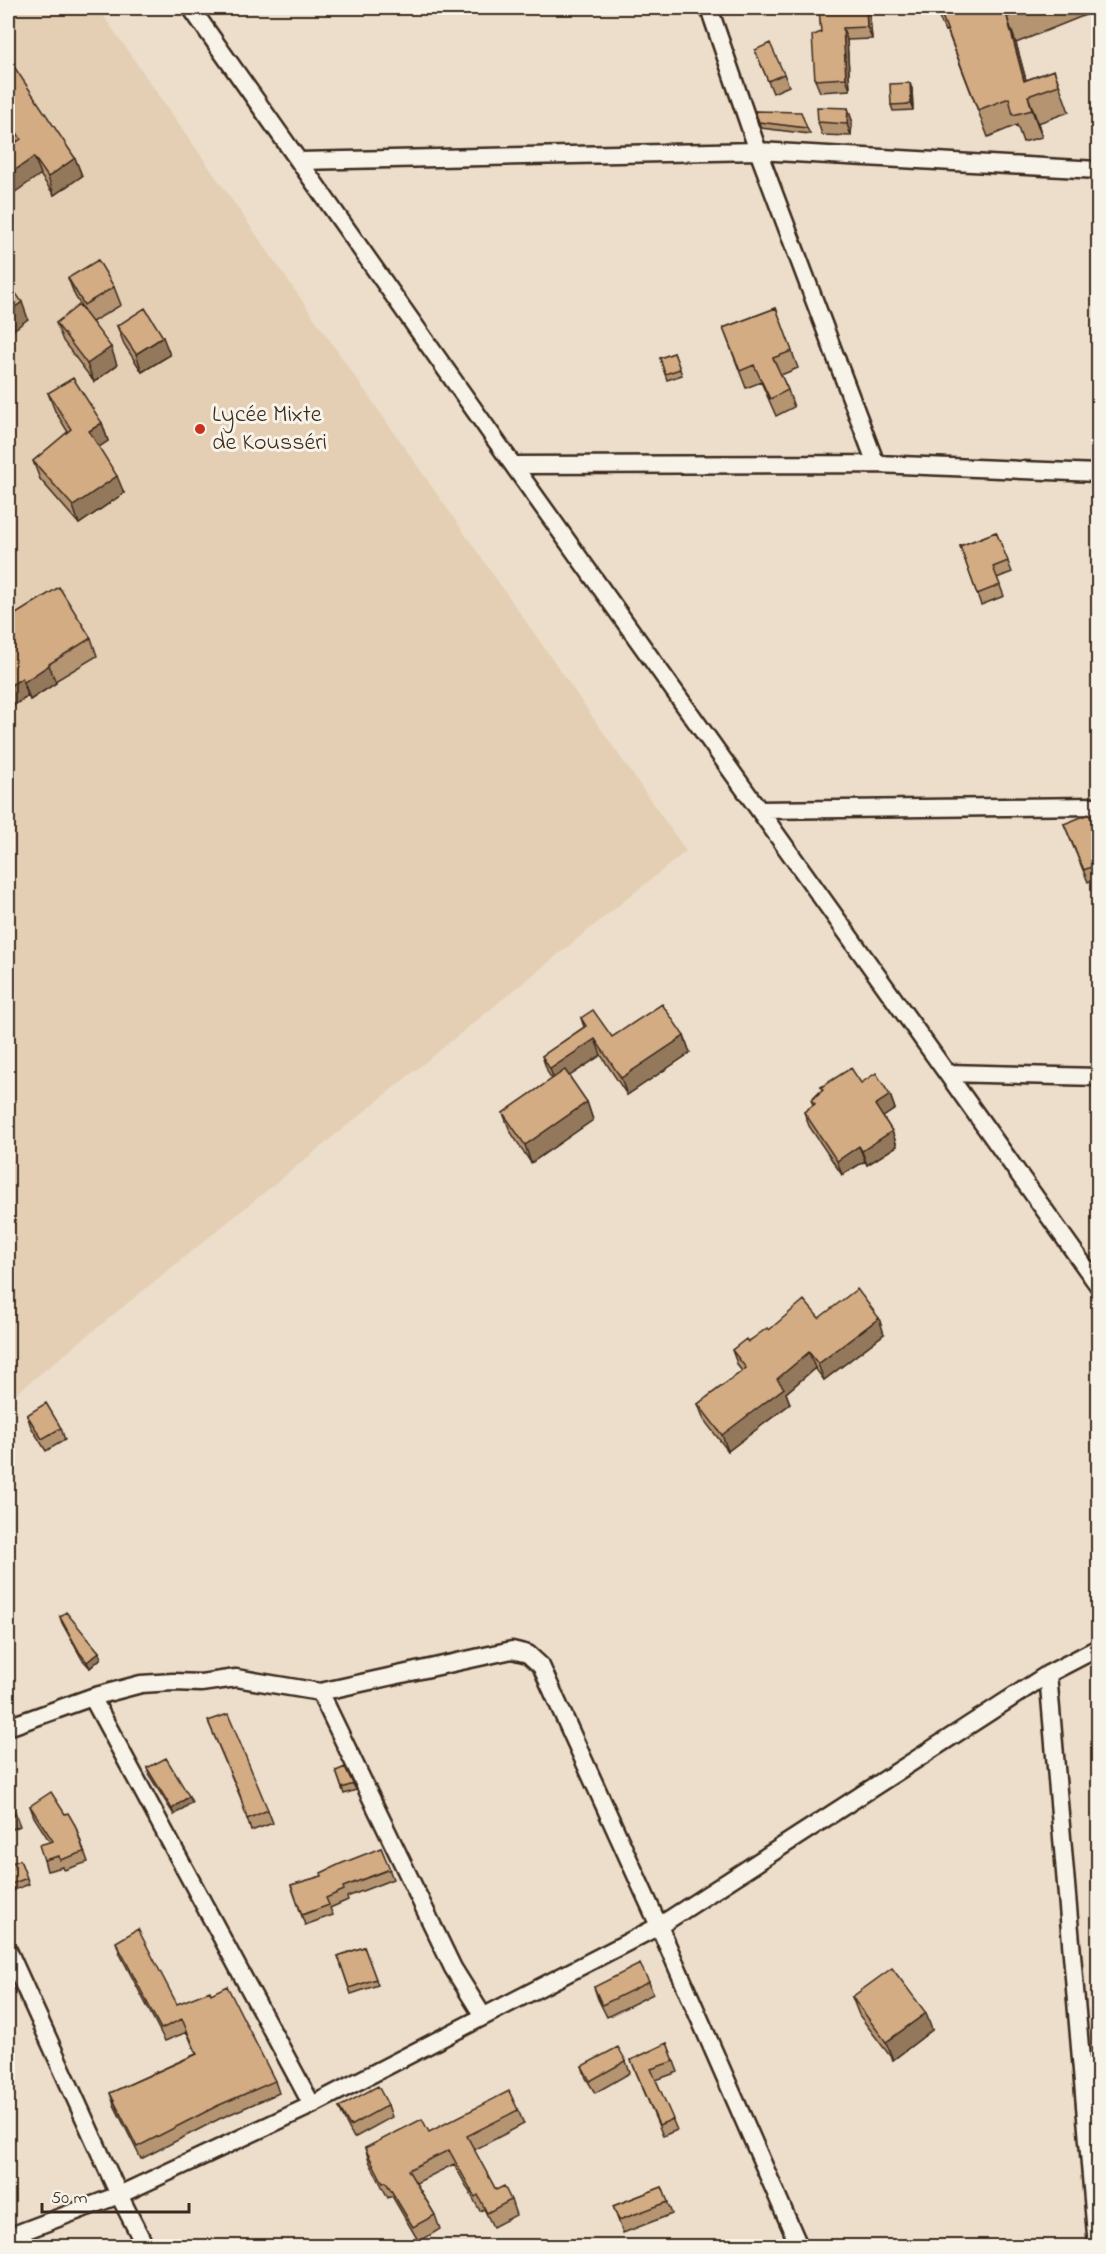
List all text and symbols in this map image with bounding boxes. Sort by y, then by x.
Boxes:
place label: Lycée Mixte de Kousséri [212,398,327,461]
marker: Lycée Mixte de Kousséri [193,422,207,436]
scale bar [42,2176,189,2214]
text: 50 m [51,2186,88,2212]

